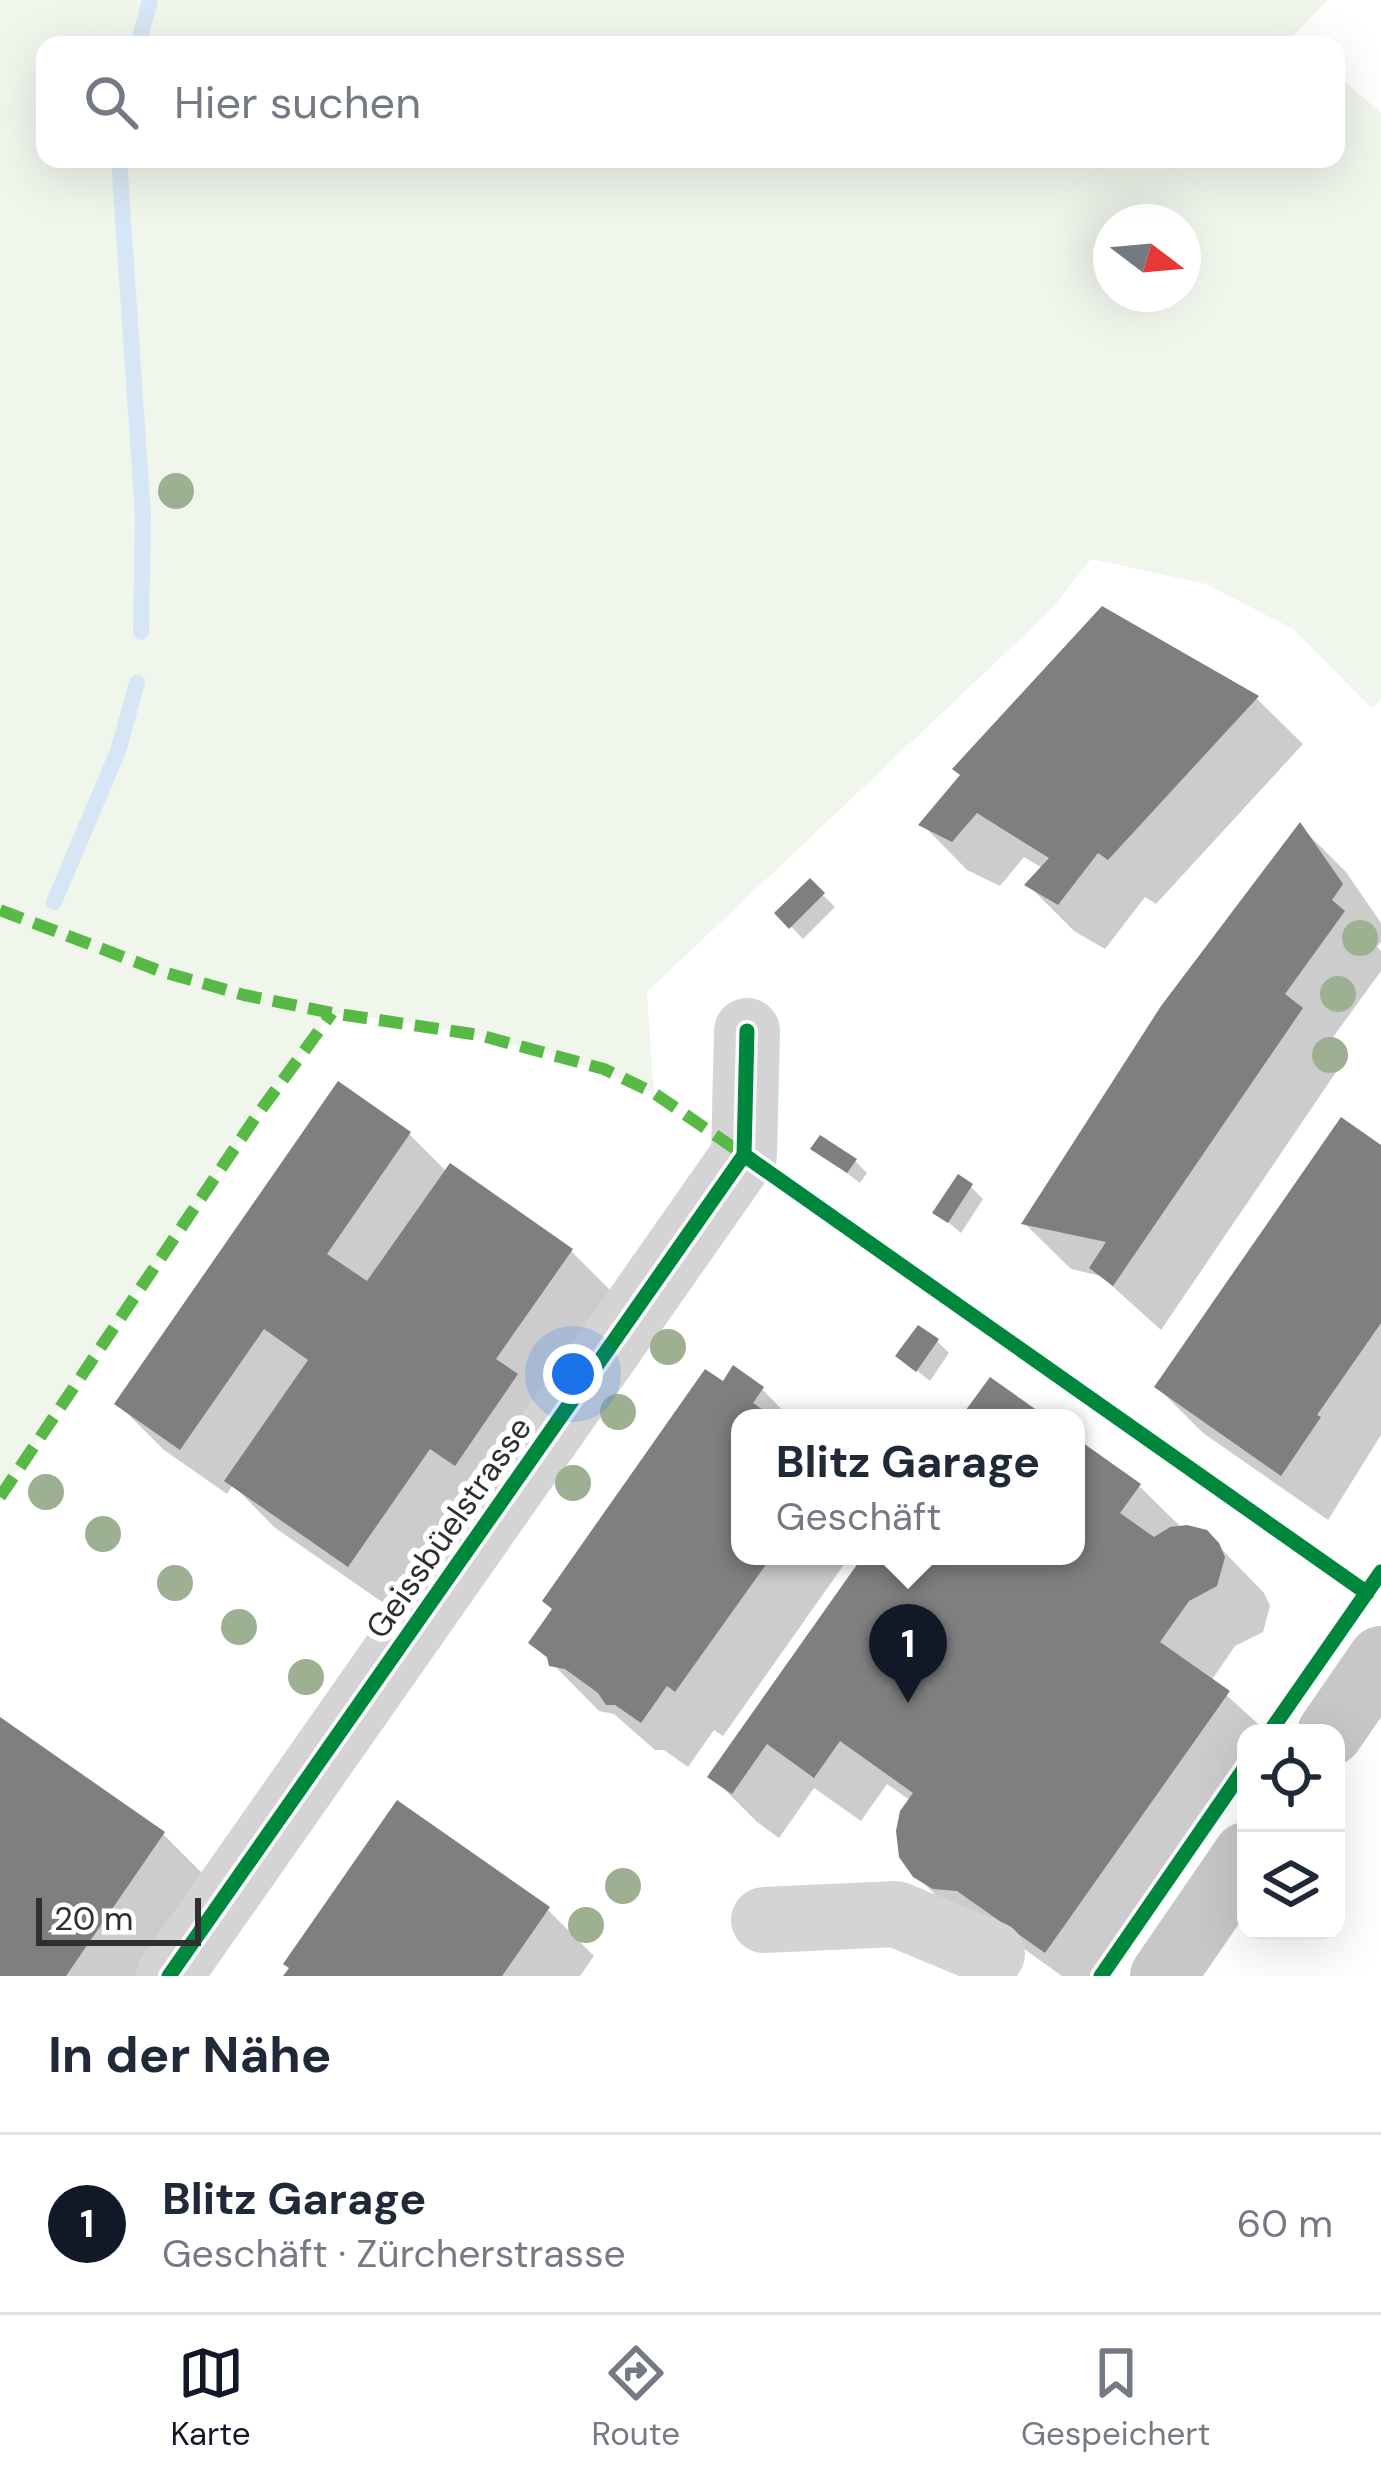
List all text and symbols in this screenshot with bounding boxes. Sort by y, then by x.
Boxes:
search box [36,36,1345,168]
icon: search [78,69,144,135]
text: Hier suchen [174,73,421,132]
north arrow [1093,204,1201,312]
your location [543,1344,603,1404]
street label: Geissbüelstrasse [356,1408,541,1647]
popup [731,1409,1085,1565]
text: Blitz Garage [776,1432,1040,1491]
text: Geschäft [776,1491,942,1542]
pin: 1 [869,1604,947,1703]
map controls [1237,1724,1345,1940]
button: locate [1237,1724,1345,1832]
button: layers [1237,1832,1345,1940]
scale bar [36,1892,201,1945]
text: 20 m [54,1897,133,1940]
text: In der Nähe [48,2021,332,2088]
text: Blitz Garage [162,2169,426,2228]
text: 1 [80,2198,94,2249]
text: 60 m [1237,2198,1333,2249]
text: Geschäft · Zürcherstrasse [162,2228,626,2279]
tab: Karte [171,2340,250,2455]
tab: Route [592,2340,680,2455]
tab: Gespeichert [1021,2340,1210,2455]

